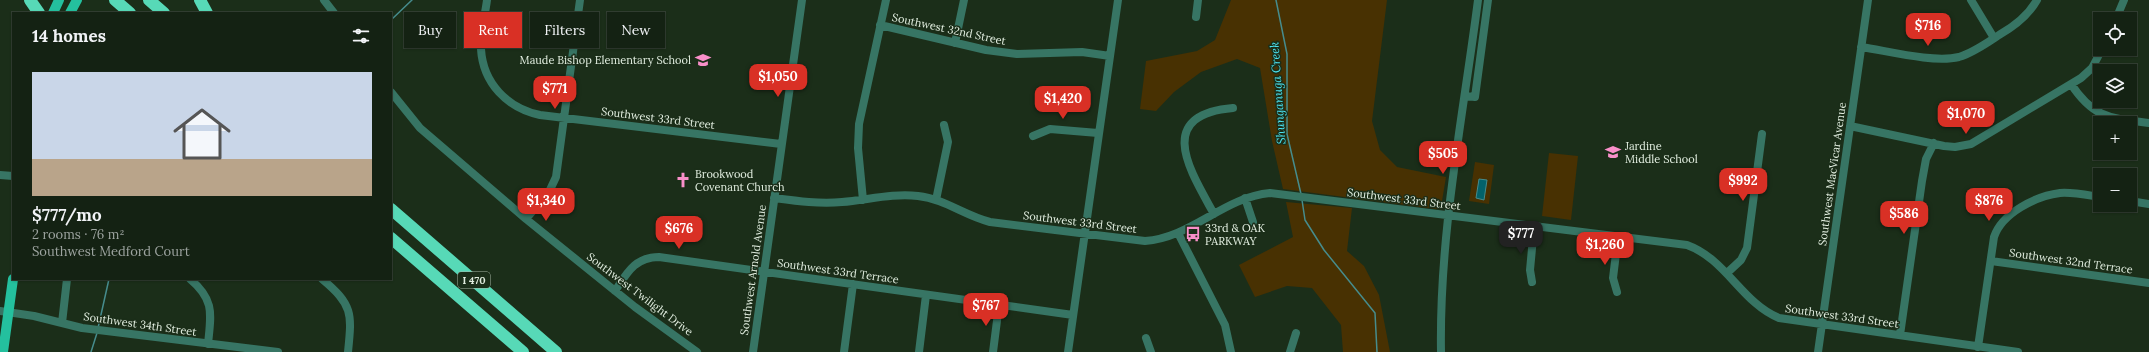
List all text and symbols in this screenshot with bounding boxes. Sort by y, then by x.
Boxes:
street label: Southwest 32nd Street [891,10,1008,48]
chip: Buy [404,12,456,48]
chip: Rent [464,12,522,48]
chip: Filters [530,12,599,48]
chip: New [607,12,665,48]
map controls [2093,12,2137,212]
button: locate [2093,12,2137,56]
pin: $716 [1904,13,1952,47]
text: $716 [1915,17,1941,34]
text: 14 homes [32,25,106,47]
icon: filters [350,25,372,47]
water label: Shunganuga Creek [1266,41,1289,145]
school or university icon: Maude Bishop Elementary School [694,51,712,69]
place label: Maude Bishop Elementary School [520,53,691,67]
pin: $1,050 [745,64,811,98]
button: layers [2093,64,2137,108]
text: $1,050 [758,68,798,85]
pin: $771 [531,76,579,110]
text: $771 [542,80,568,97]
pin: $1,420 [1030,86,1096,120]
text: $1,420 [1044,90,1082,107]
icon: home [166,98,238,170]
street label: Southwest MacVicar Avenue [1815,101,1849,247]
pin: $1,070 [1933,101,1999,135]
street label: Southwest 33rd Street [600,104,716,132]
text: $1,070 [1947,105,1985,122]
button: + [2093,116,2137,160]
place label: Jardine Middle School [1624,139,1698,166]
pin: $505 [1419,141,1467,175]
school or university icon: Jardine Middle School [1604,143,1622,161]
text: $505 [1428,145,1458,162]
place label: Brookwood Covenant Church [695,167,785,194]
pin: $992 [1719,168,1767,202]
button: − [2093,168,2137,212]
church icon: Brookwood Covenant Church [674,171,692,189]
text: $992 [1728,172,1758,189]
street label: Southwest 33rd Street [1346,185,1462,213]
pin: $1,340 [513,188,579,222]
pin: $876 [1965,188,2013,222]
text: $1,340 [527,192,565,209]
text: $876 [1975,192,2003,209]
pin: $586 [1880,201,1928,235]
text: $777/mo [32,204,102,226]
street label: Southwest Arnold Avenue [737,204,769,336]
text: $586 [1889,205,1919,222]
street label: Southwest 33rd Street [1022,208,1138,236]
pin: $676 [655,216,703,250]
text: $676 [665,220,693,237]
place label: 33rd & OAK PARKWAY [1205,221,1265,248]
pin: $777 [1497,221,1545,255]
bus stop icon: 33rd & OAK PARKWAY [1184,225,1202,243]
text: $777 [1508,225,1534,242]
text: 2 rooms · 76 m² [32,226,124,243]
pin: $1,260 [1572,232,1638,266]
text: $1,260 [1586,236,1624,253]
text: Southwest Medford Court [32,243,190,260]
street label: Southwest 32nd Terrace [2008,245,2134,277]
street label: Southwest Twilight Drive [584,249,696,339]
street label: Southwest 33rd Terrace [776,256,900,286]
road number: I 470 [458,272,490,288]
pin: $767 [962,293,1010,327]
text: $767 [972,297,1000,314]
street label: Southwest 33rd Street [1784,301,1900,331]
street label: Southwest 34th Street [83,309,198,339]

